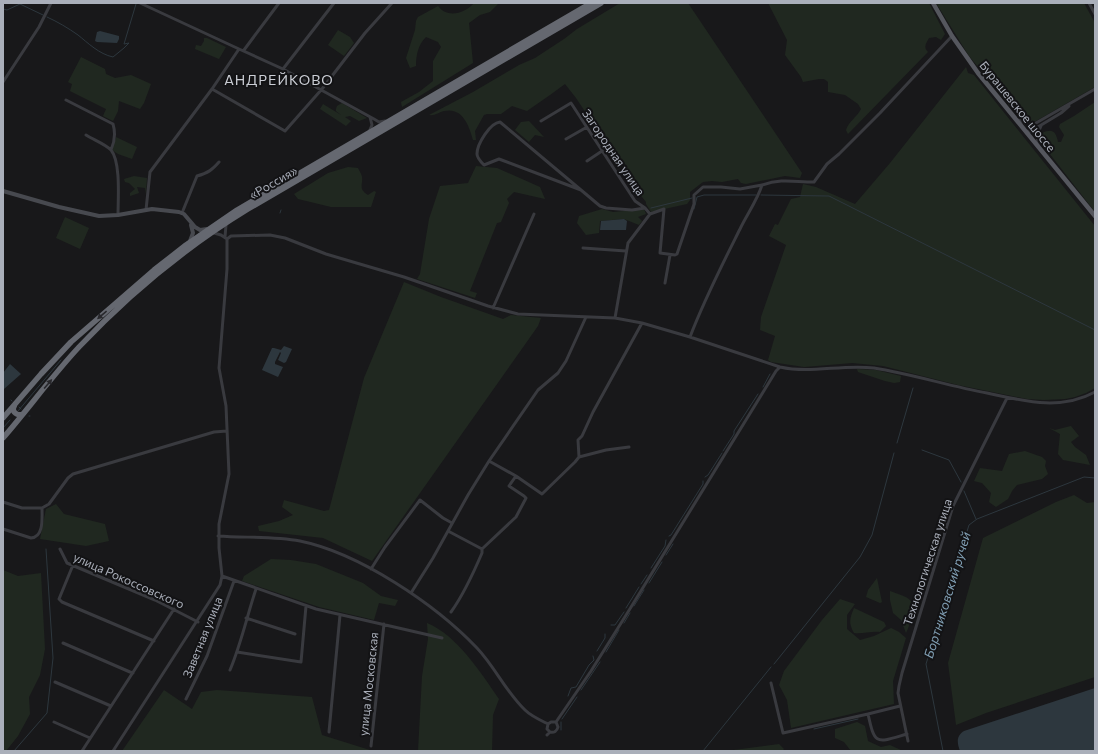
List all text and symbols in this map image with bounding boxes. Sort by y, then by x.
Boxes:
street label: Бурашевское шоссе [977,58,1059,154]
district label: АНДРЕЙКОВО [224,71,334,88]
street label: Загородная улица [580,106,648,198]
street label: «Россия» [246,163,300,201]
one-way arrow [97,310,108,319]
one-way arrow [44,378,53,389]
street label: Технологическая улица [900,497,954,627]
water label: Бортниковский ручей [920,529,974,660]
street label: улица Рокоссовского [71,549,187,611]
street label: Заветная улица [179,595,225,679]
street label: улица Московская [356,631,380,737]

